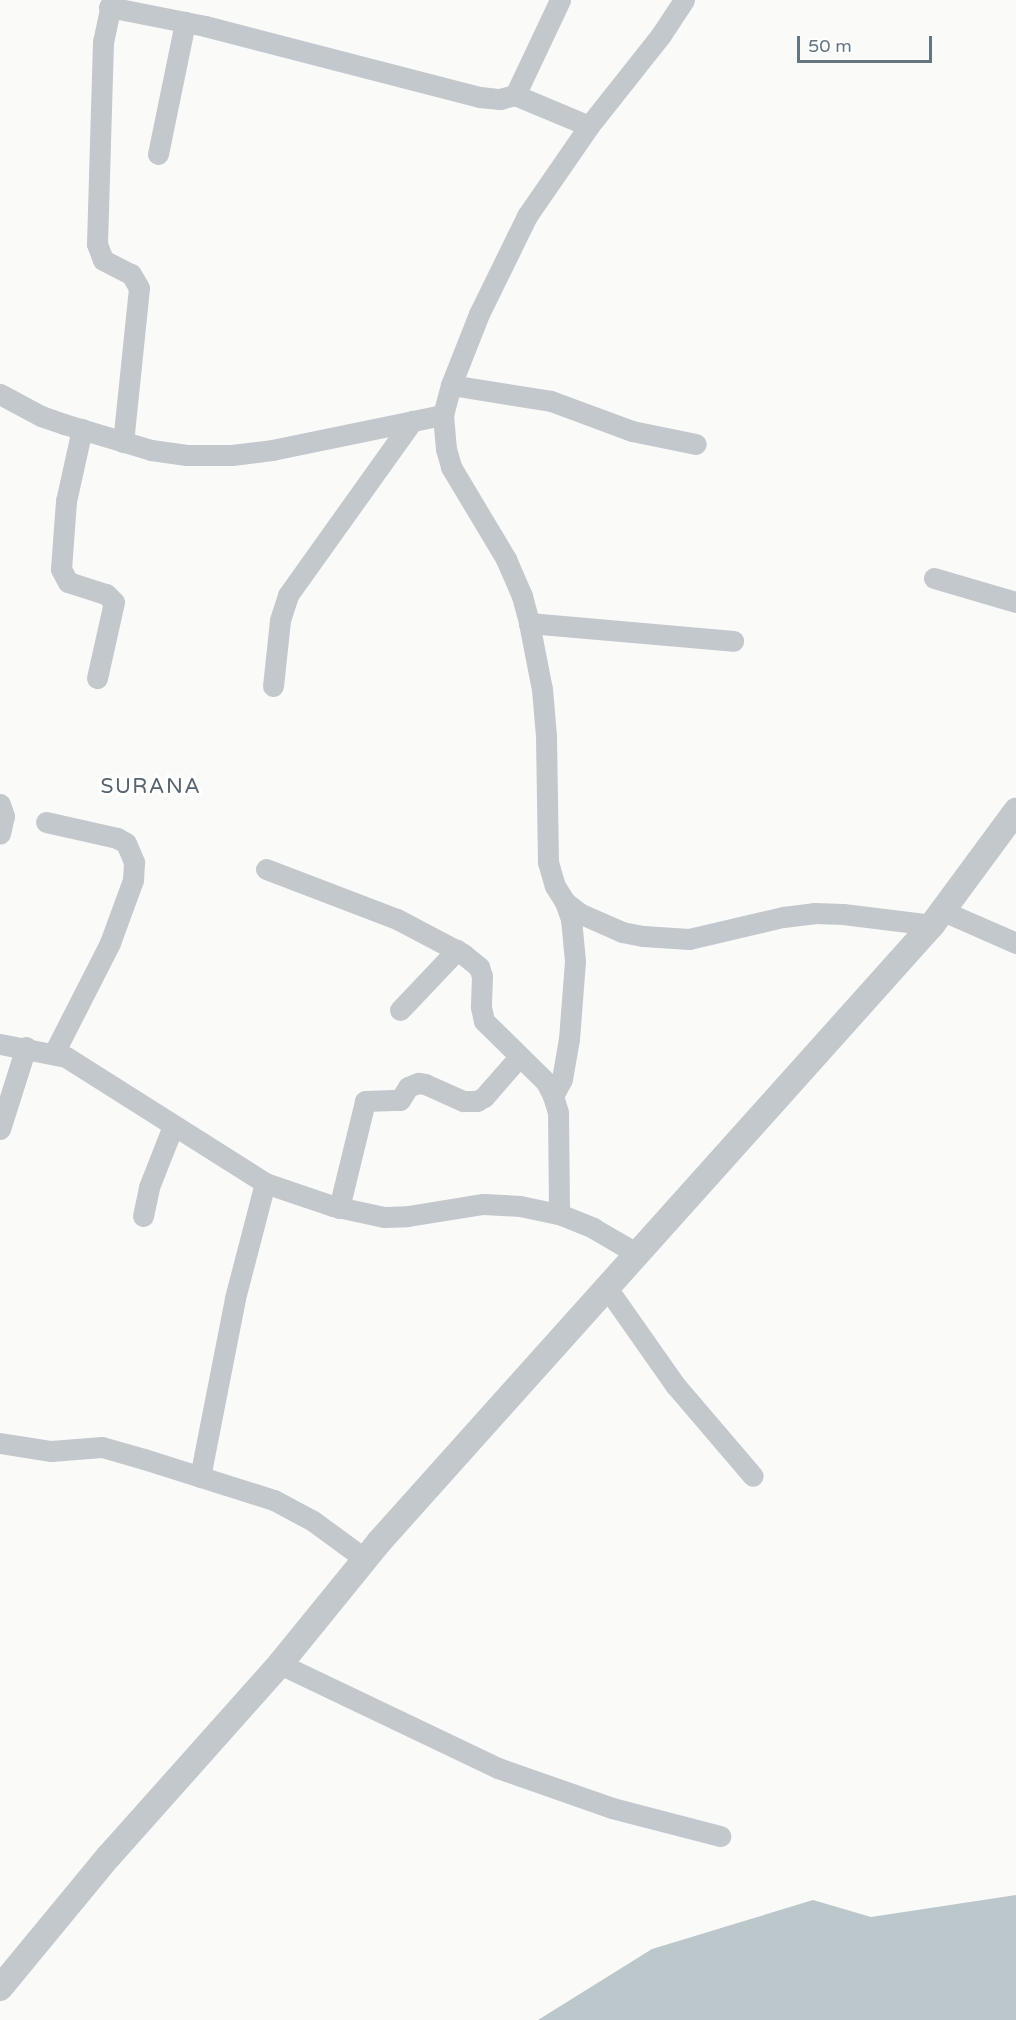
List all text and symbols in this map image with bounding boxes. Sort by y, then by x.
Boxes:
scale bar [800,24,935,62]
text: 50 m [808,35,852,57]
district label: SURANA [100,774,202,800]

